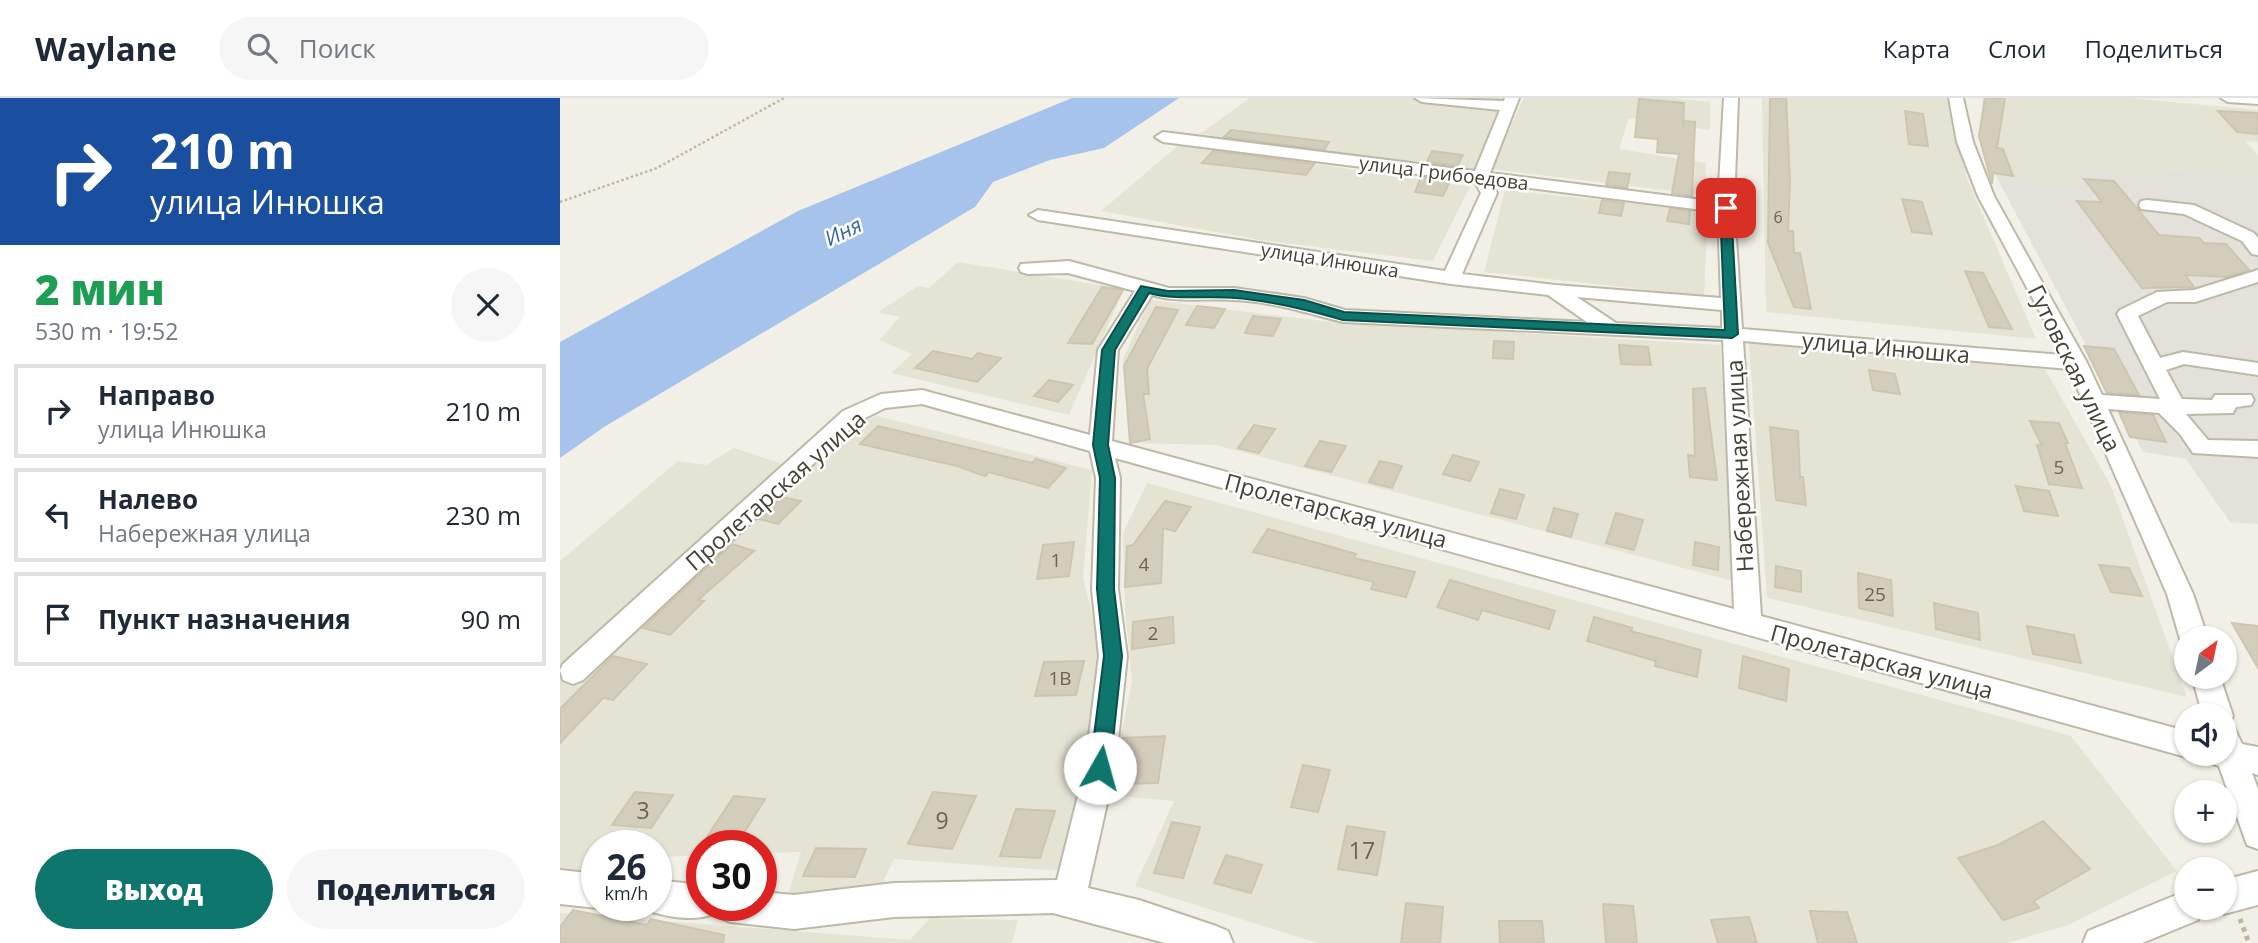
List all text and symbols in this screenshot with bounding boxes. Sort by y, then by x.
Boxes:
search box [219,17,709,80]
text: Waylane [35,26,177,71]
icon: search [243,29,281,67]
text: Поиск [299,30,376,66]
text: Карта [1883,32,1950,65]
text: Слои [1988,32,2047,65]
text: Поделиться [2085,32,2223,65]
text: 210 m [150,117,295,183]
icon: right [35,126,126,217]
street label: улица Грибоедова [1358,150,1530,196]
pin [1696,178,1756,238]
text: улица Инюшка [150,180,385,223]
icon: arrive [1707,189,1745,227]
house number: 6 [1773,206,1783,228]
water label: Иня [820,210,866,252]
street label: улица Инюшка [1259,236,1401,284]
text: 2 мин [35,260,165,317]
button: close [451,268,525,342]
street label: Гутовская улица [2021,279,2129,457]
text: 530 m · 19:52 [35,315,178,347]
street label: улица Инюшка [1801,324,1971,370]
street label: Набережная улица [1717,359,1761,573]
text: Направо [98,377,215,413]
icon: right [39,392,77,430]
text: 210 m [446,393,521,429]
street label: Пролетарская улица [678,403,872,577]
text: улица Инюшка [98,413,267,445]
house number: 5 [2054,454,2064,480]
street label: Пролетарская улица [1221,465,1451,555]
text: Налево [98,481,198,517]
icon: left [39,496,77,534]
text: 230 m [446,497,521,533]
text: Набережная улица [98,517,311,549]
house number: 1 [1051,547,1061,573]
house number: 4 [1139,551,1150,577]
house number: 25 [1864,581,1886,607]
icon: arrive [39,600,77,638]
text: Пункт назначения [98,601,351,637]
text: 90 m [460,601,521,637]
street label: Пролетарская улица [1767,616,1997,706]
house number: 2 [1148,620,1158,646]
north arrow [2174,626,2236,690]
map controls [2174,626,2237,920]
house number: 1В [1048,665,1072,691]
button: sound [2174,703,2237,766]
position arrow [1063,731,1137,805]
button: + [2174,780,2237,843]
house number: 3 [636,794,650,826]
house number: 9 [935,804,949,836]
speed limit sign: 30 [686,830,777,921]
house number: 17 [1349,834,1375,866]
text: 26 [606,843,647,890]
button: Выход [35,849,273,929]
button: Поделиться [287,849,525,929]
button: − [2174,857,2237,920]
text: km/h [605,881,648,905]

